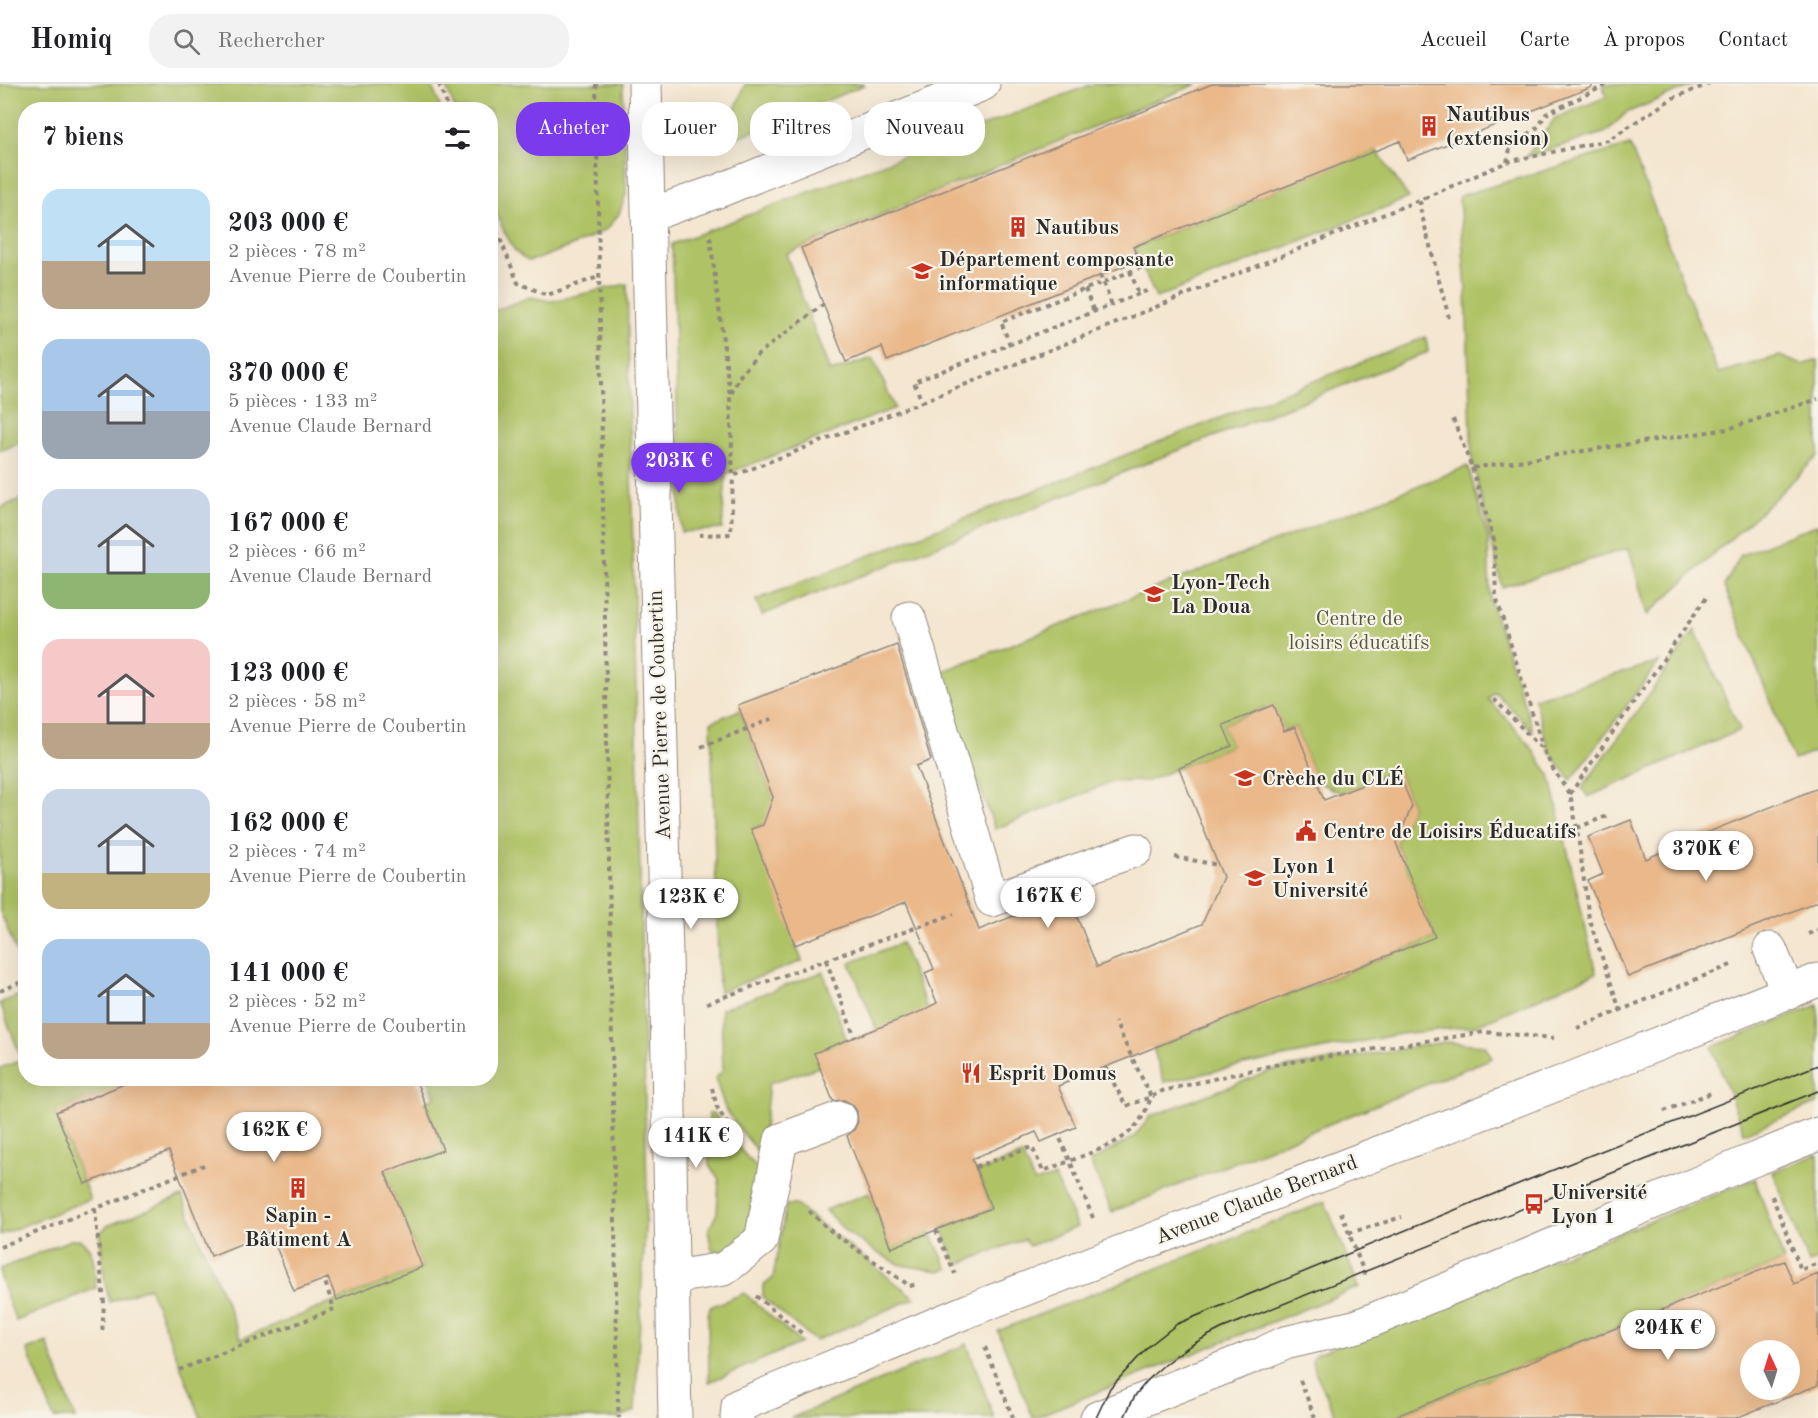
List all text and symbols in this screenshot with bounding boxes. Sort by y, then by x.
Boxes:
search box [149,14,569,68]
icon: search [170,25,203,58]
text: Homiq [30,27,113,55]
text: Rechercher [218,30,325,52]
text: Accueil [1420,30,1487,51]
text: Carte [1520,30,1570,51]
text: À propos [1603,30,1685,51]
text: Contact [1718,30,1788,51]
chip: Acheter [516,102,630,156]
chip: Louer [642,102,738,156]
chip: Filtres [750,102,852,156]
chip: Nouveau [864,102,985,156]
place label: Nautibus (extension) [1446,105,1549,150]
building icon: Nautibus (extension) [1417,114,1441,138]
icon: filters [441,122,474,155]
text: 7 biens [42,125,124,151]
text: 203 000 € [228,211,348,237]
icon: home [90,213,162,285]
building icon: Nautibus [1006,215,1030,239]
place label: Nautibus [1035,218,1119,239]
text: 2 pièces · 78 m² [228,242,366,262]
place label: Département composante informatique [939,250,1174,295]
school or university icon: Département composante informatique [910,259,934,283]
text: Avenue Pierre de Coubertin [228,267,467,287]
text: 370 000 € [228,361,348,387]
icon: home [90,363,162,435]
text: 5 pièces · 133 m² [228,392,377,412]
text: Avenue Claude Bernard [228,417,432,437]
pin: 203K € [630,443,728,494]
text: 203K € [645,452,713,472]
text: 167 000 € [228,511,348,537]
icon: home [90,513,162,585]
text: 2 pièces · 66 m² [228,542,366,562]
text: Avenue Claude Bernard [228,567,432,587]
place label: Lyon-Tech La Doua [1171,573,1271,618]
school or university icon: Lyon-Tech La Doua [1142,582,1166,606]
street label: Avenue Pierre de Coubertin [646,589,675,841]
park label: Centre de loisirs éducatifs [1289,609,1429,654]
text: 123 000 € [228,661,348,687]
icon: home [90,663,162,735]
text: 2 pièces · 58 m² [228,692,366,712]
text: Avenue Pierre de Coubertin [228,717,467,737]
place label: Crèche du CLÉ [1262,765,1403,790]
school or university icon: Crèche du CLÉ [1233,766,1257,790]
text: 162 000 € [228,811,348,837]
icon: home [90,813,162,885]
place label: Centre de Loisirs Éducatifs [1323,818,1576,843]
public building icon: Centre de Loisirs Éducatifs [1294,819,1318,843]
pin: 370K € [1657,831,1755,882]
text: 370K € [1672,840,1740,860]
text: 2 pièces · 74 m² [228,842,366,862]
place label: Lyon 1 Université [1272,857,1368,902]
school or university icon: Lyon 1 Université [1243,866,1267,890]
text: Avenue Pierre de Coubertin [228,867,467,887]
pin: 167K € [999,878,1097,929]
pin: 123K € [642,879,740,930]
text: 167K € [1014,887,1082,907]
text: 123K € [657,888,725,908]
text: 141 000 € [228,961,348,987]
icon: home [90,963,162,1035]
text: 2 pièces · 52 m² [228,992,366,1012]
text: Avenue Pierre de Coubertin [228,1017,467,1037]
restaurant icon: Esprit Domus [959,1061,983,1085]
place label: Esprit Domus [988,1064,1116,1085]
pin: 162K € [225,1112,323,1163]
pin: 141K € [647,1118,745,1169]
text: 162K € [240,1121,308,1141]
text: 141K € [662,1127,730,1147]
street label: Avenue Claude Bernard [1153,1152,1360,1249]
building icon: Sapin - Bâtiment A [286,1176,310,1200]
place label: Université Lyon 1 [1551,1183,1647,1228]
bus stop icon: Université Lyon 1 [1522,1192,1546,1216]
place label: Sapin - Bâtiment A [244,1206,352,1251]
pin: 204K € [1619,1310,1717,1361]
text: 204K € [1634,1319,1702,1339]
north arrow [1740,1340,1800,1400]
map controls [1740,1340,1800,1400]

